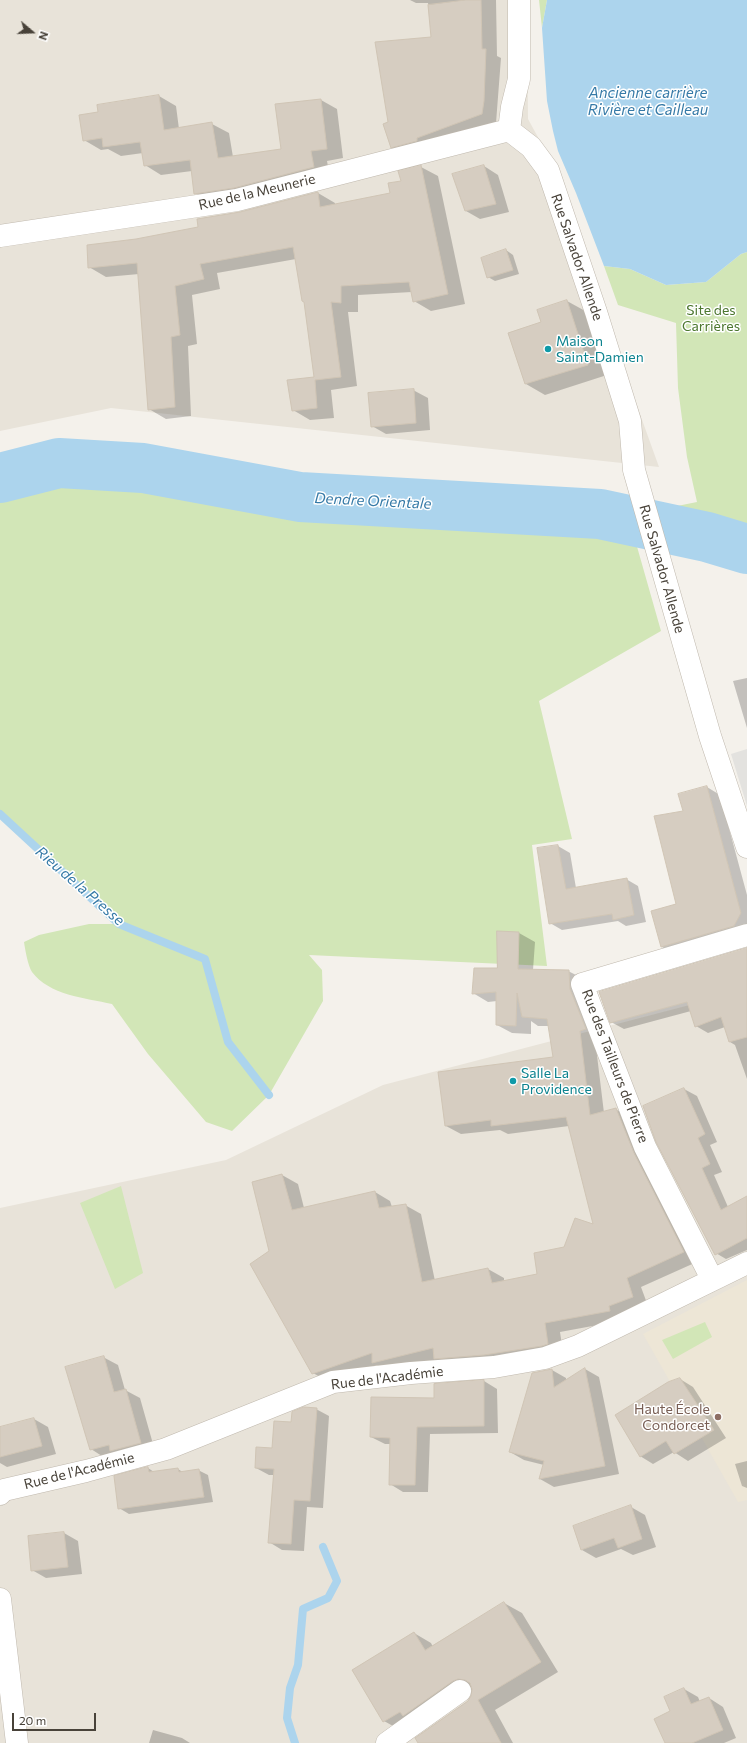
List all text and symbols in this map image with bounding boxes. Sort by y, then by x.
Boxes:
north arrow [12,12,52,52]
text: N [36,30,51,42]
water label: Ancienne carrière Rivière et Cailleau [588,84,708,119]
street label: Rue de la Meunerie [197,170,317,214]
street label: Rue Salvador Allende [547,191,607,323]
park label: Site des Carrières [682,302,740,334]
place label: Maison Saint-Damien [556,333,644,366]
marker: Maison Saint-Damien [543,344,553,354]
water label: Dendre Orientale [314,489,432,513]
street label: Rue Salvador Allende [636,503,688,635]
water label: Rieu de la Presse [32,843,128,929]
street label: Rue des Tailleurs de Pierre [578,987,652,1145]
place label: Salle La Providence [521,1065,592,1098]
marker: Salle La Providence [508,1076,518,1086]
street label: Rue de l'Académie [330,1363,444,1393]
place label: Haute École Condorcet [634,1401,710,1434]
marker: Haute École Condorcet [713,1412,723,1422]
street label: Rue de l'Académie [22,1449,136,1493]
scale bar [14,1705,98,1731]
text: 20 m [19,1713,46,1727]

